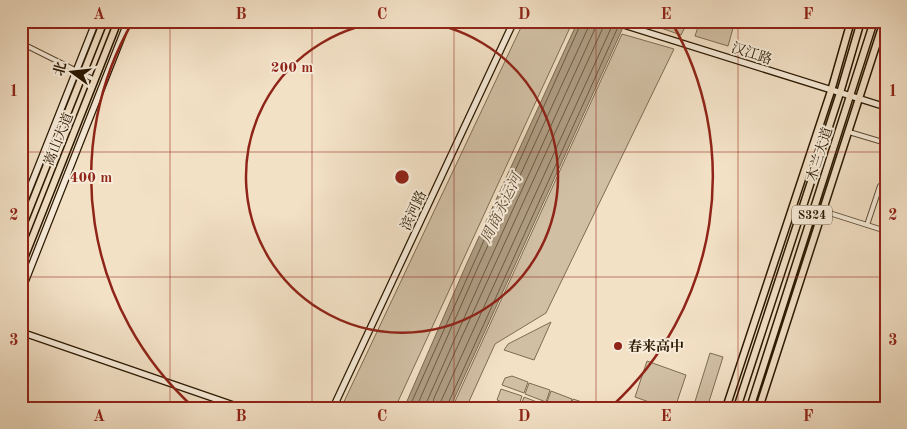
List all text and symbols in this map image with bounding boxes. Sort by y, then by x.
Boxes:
text: A [93,7,105,23]
text: B [235,7,247,23]
text: C [377,7,387,23]
text: D [518,7,530,23]
text: E [660,7,672,23]
text: F [803,7,814,23]
street label: 汉江路 [730,40,774,67]
north arrow [48,48,98,98]
text: 北 [51,60,69,77]
text: 200 m [271,61,313,76]
text: 1 [9,84,19,100]
text: 1 [888,84,898,100]
street label: 嵩山大道 [41,110,76,168]
street label: 木兰大道 [804,125,835,183]
centre of rings [393,168,411,186]
water label: 周商永运河 [477,168,527,246]
text: 400 m [70,171,112,186]
street label: 滨河路 [398,188,429,232]
road number: S324 [792,206,832,224]
text: 2 [9,208,19,224]
text: 2 [888,208,898,224]
text: 3 [9,333,19,349]
text: 3 [888,333,898,349]
place label: 春来高中 [628,338,684,354]
marker: 春来高中 [612,340,624,352]
text: A [93,409,105,425]
text: B [235,409,247,425]
text: C [377,409,387,425]
text: D [518,409,530,425]
text: E [660,409,672,425]
text: F [803,409,814,425]

